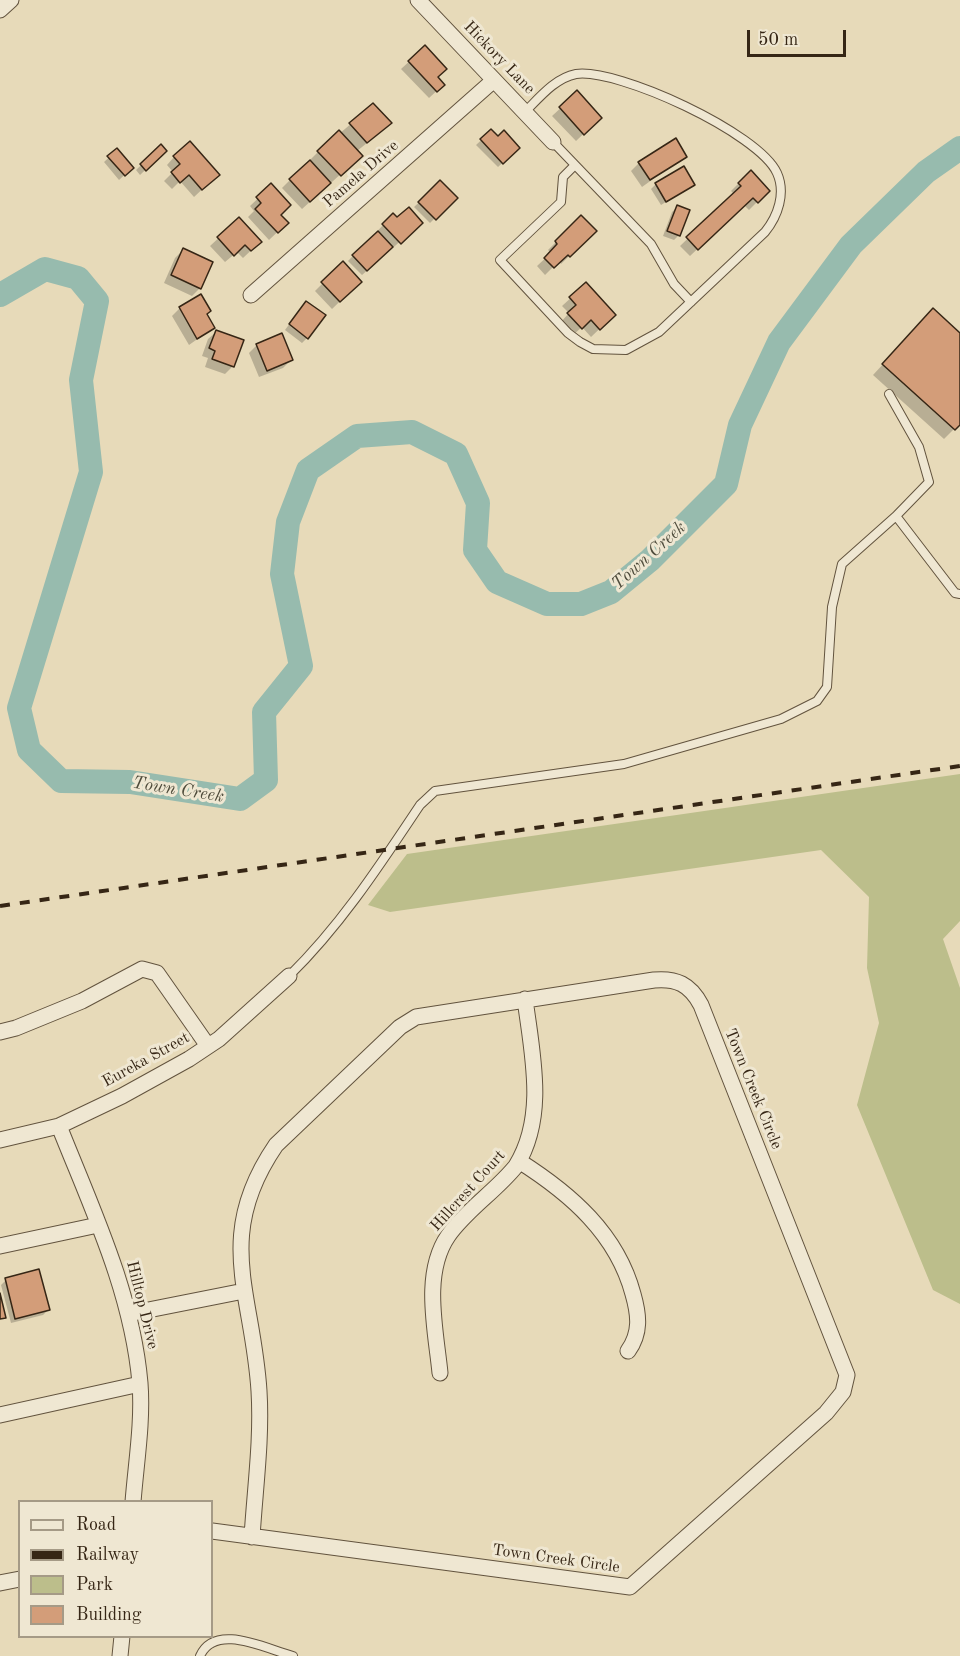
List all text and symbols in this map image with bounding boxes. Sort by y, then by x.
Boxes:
street label: Hickory Lane [459,17,539,99]
scale bar [750,18,849,56]
text: 50 m [758,31,798,49]
street label: Pamela Drive [320,136,402,212]
water label: Town Creek [607,517,691,595]
water label: Town Creek [131,772,225,808]
street label: Town Creek Circle [720,1026,786,1152]
street label: Eureka Street [99,1028,193,1092]
street label: Hillcrest Court [426,1146,510,1236]
street label: Hilltop Drive [122,1259,162,1351]
legend [18,1500,213,1638]
text: Road [76,1516,116,1534]
street label: Town Creek Circle [491,1541,621,1577]
text: Railway [76,1546,139,1564]
text: Park [76,1576,113,1594]
text: Building [76,1606,141,1624]

